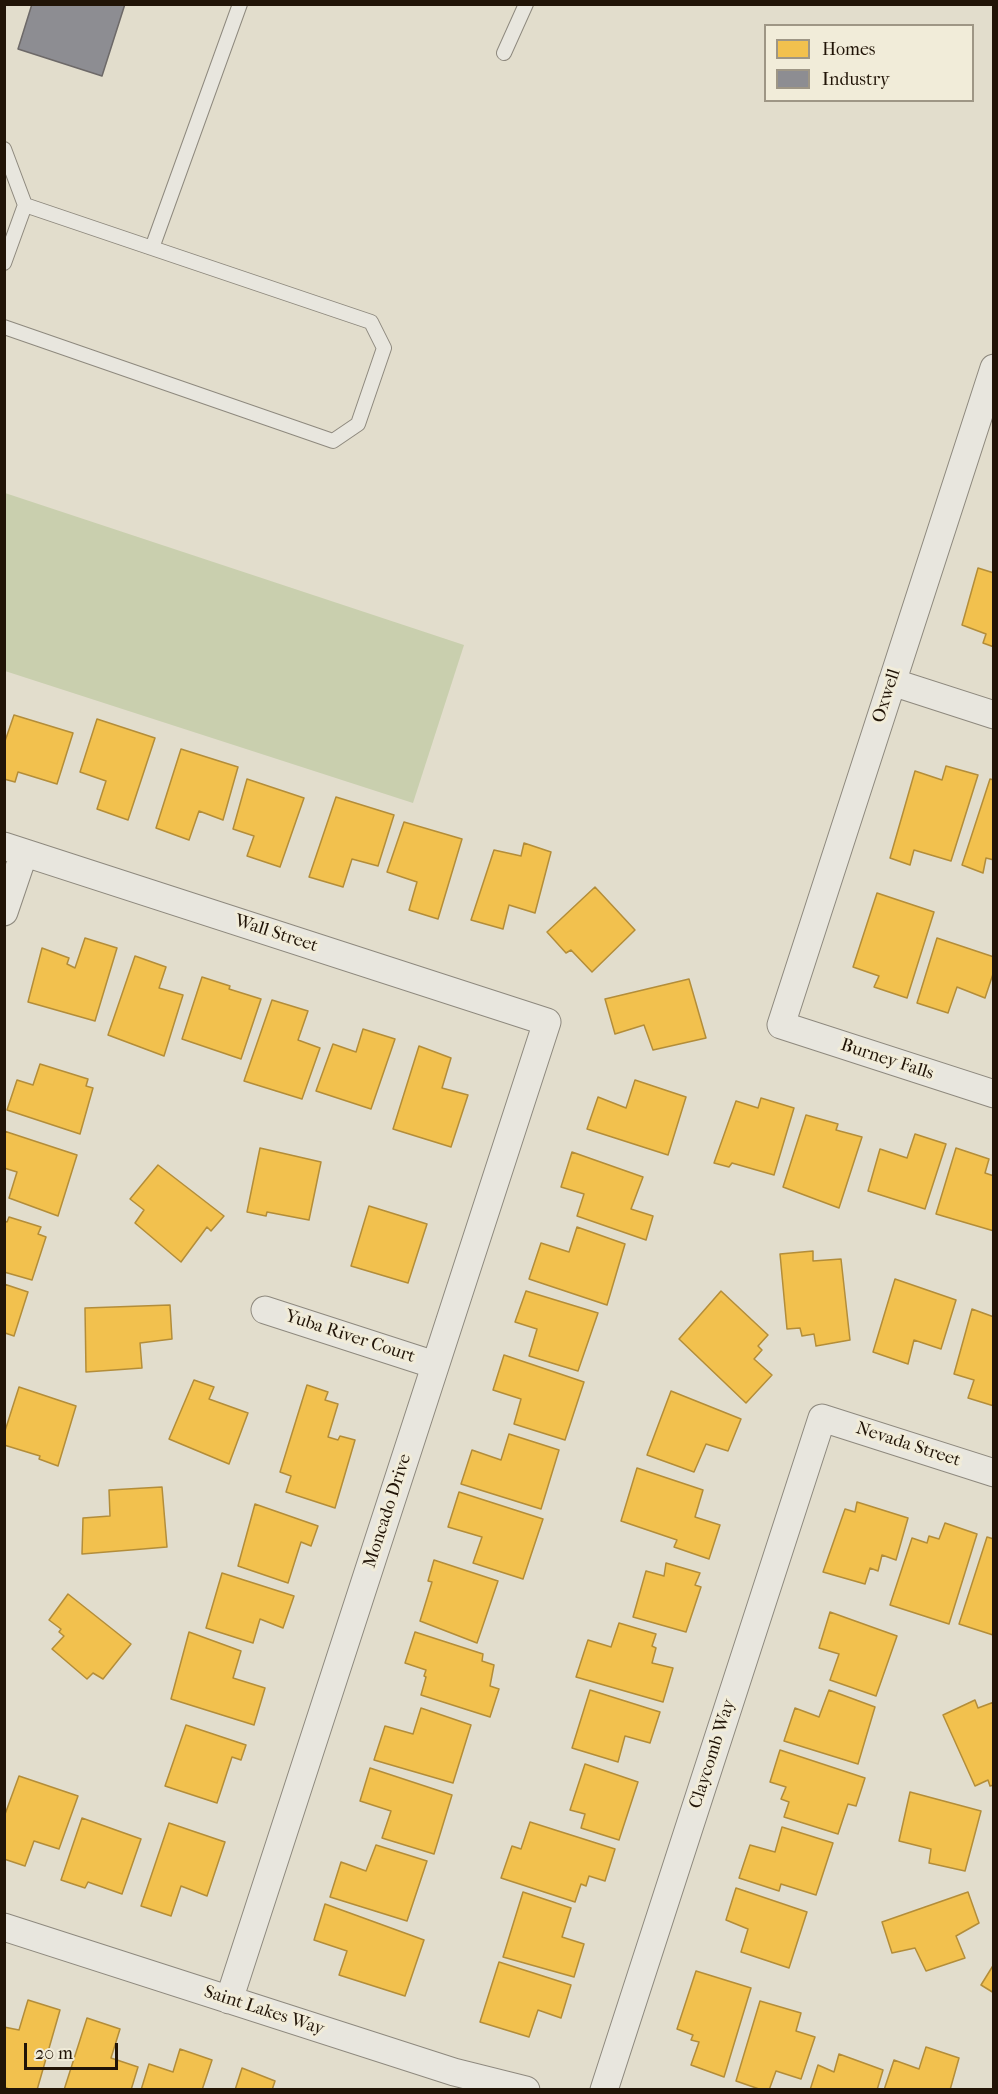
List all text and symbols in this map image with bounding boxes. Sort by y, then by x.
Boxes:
legend [764,24,974,102]
text: Homes [822,39,876,60]
text: Industry [822,69,890,90]
street label: Oxwell [868,666,906,726]
street label: Wall Street [232,910,320,958]
street label: Burney Falls [838,1035,936,1085]
street label: Yuba River Court [282,1306,418,1368]
street label: Nevada Street [853,1418,963,1472]
street label: Moncado Drive [359,1451,417,1571]
street label: Claycomb Way [685,1697,741,1811]
street label: Saint Lakes Way [201,1981,327,2041]
scale bar [27,2031,122,2069]
text: 20 m [35,2043,73,2064]

